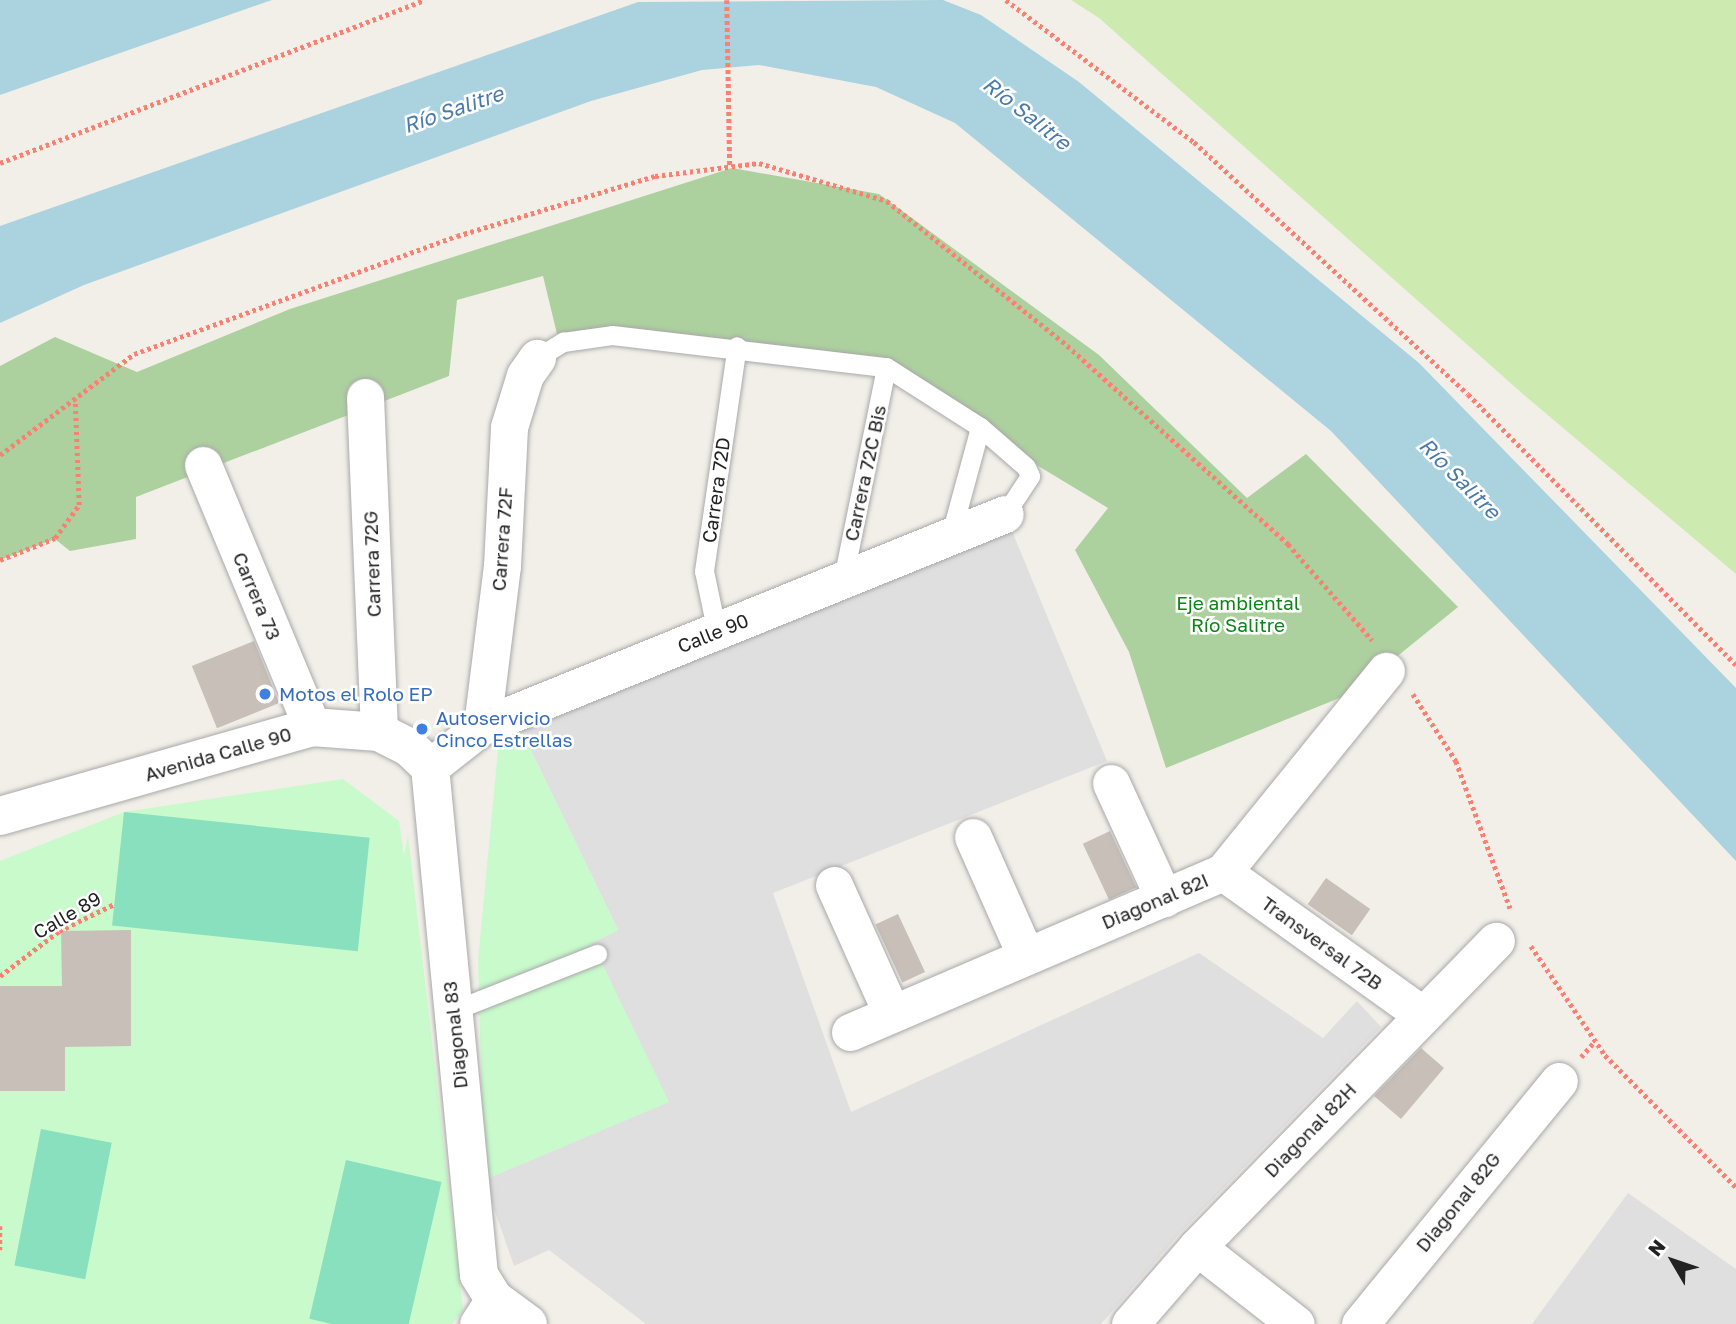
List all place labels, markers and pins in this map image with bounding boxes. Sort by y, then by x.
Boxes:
place label: Motos el Rolo EP [279,683,433,705]
marker: Motos el Rolo EP [257,686,273,702]
place label: Autoservicio Cinco Estrellas [436,707,573,751]
marker: Autoservicio Cinco Estrellas [414,721,430,737]

